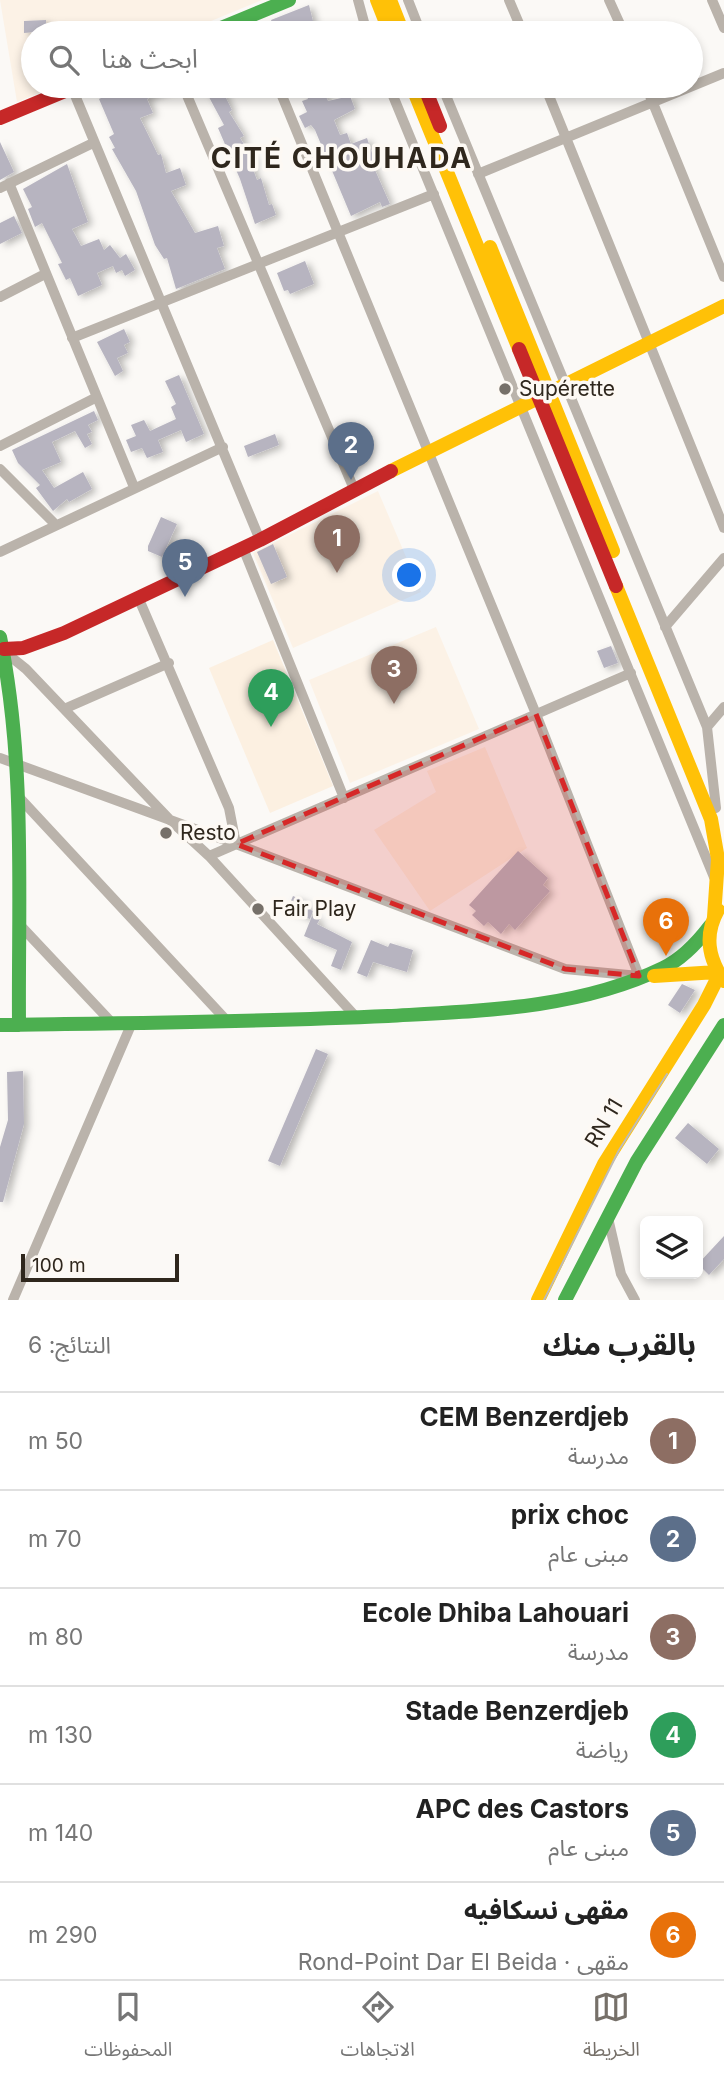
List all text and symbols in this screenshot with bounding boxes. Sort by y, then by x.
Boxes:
search box [21,21,703,98]
icon: search [45,41,83,79]
text: ابحث هنا [101,43,198,74]
district label: CITÉ CHOUHADA [211,140,473,175]
place label: Supérette [519,376,615,401]
marker: Supérette [497,381,513,397]
pin: 2 [328,422,374,480]
pin: 1 [314,515,360,573]
pin: 5 [162,539,208,597]
your location [392,558,426,592]
pin: 3 [371,646,417,704]
pin: 4 [248,669,294,727]
place label: Resto [180,820,236,845]
marker: Resto [158,825,174,841]
place label: Fair Play [272,896,357,921]
pin: 6 [643,898,689,956]
marker: Fair Play [250,901,266,917]
street label: RN 11 [579,1094,628,1152]
map controls [640,1216,703,1279]
button: layers [640,1216,703,1279]
scale bar [21,1251,178,1283]
text: 100 m [32,1254,86,1277]
text: بالقرب منك [543,1326,696,1362]
text: النتائج: 6 [28,1331,111,1359]
text: CEM Benzerdjeb [420,1401,629,1432]
text: 50 m [28,1427,83,1455]
text: 1 [668,1427,678,1455]
text: مدرسة [568,1442,629,1470]
text: prix choc [511,1499,629,1530]
text: 70 m [28,1525,82,1553]
text: 2 [666,1525,680,1553]
text: مبنى عام [548,1540,629,1568]
text: Ecole Dhiba Lahouari [362,1597,629,1628]
text: 80 m [28,1623,83,1651]
text: 3 [666,1623,680,1651]
text: مدرسة [568,1638,629,1666]
text: Stade Benzerdjeb [405,1695,629,1726]
text: 130 m [28,1721,93,1749]
text: 4 [665,1721,681,1749]
text: رياضة [576,1736,629,1764]
text: APC des Castors [416,1793,629,1824]
text: 140 m [28,1819,93,1847]
text: 5 [666,1819,680,1847]
text: مبنى عام [548,1834,629,1862]
text: مقهى نسكافيه [464,1894,629,1925]
text: 290 m [28,1921,97,1949]
text: 6 [666,1921,680,1949]
text: مقهى · Rond-Point Dar El Beida [298,1948,629,1976]
tab: المحفوظات [84,1988,172,2070]
tab: الاتجاهات [341,1988,415,2070]
tab: الخريطة [583,1988,640,2070]

